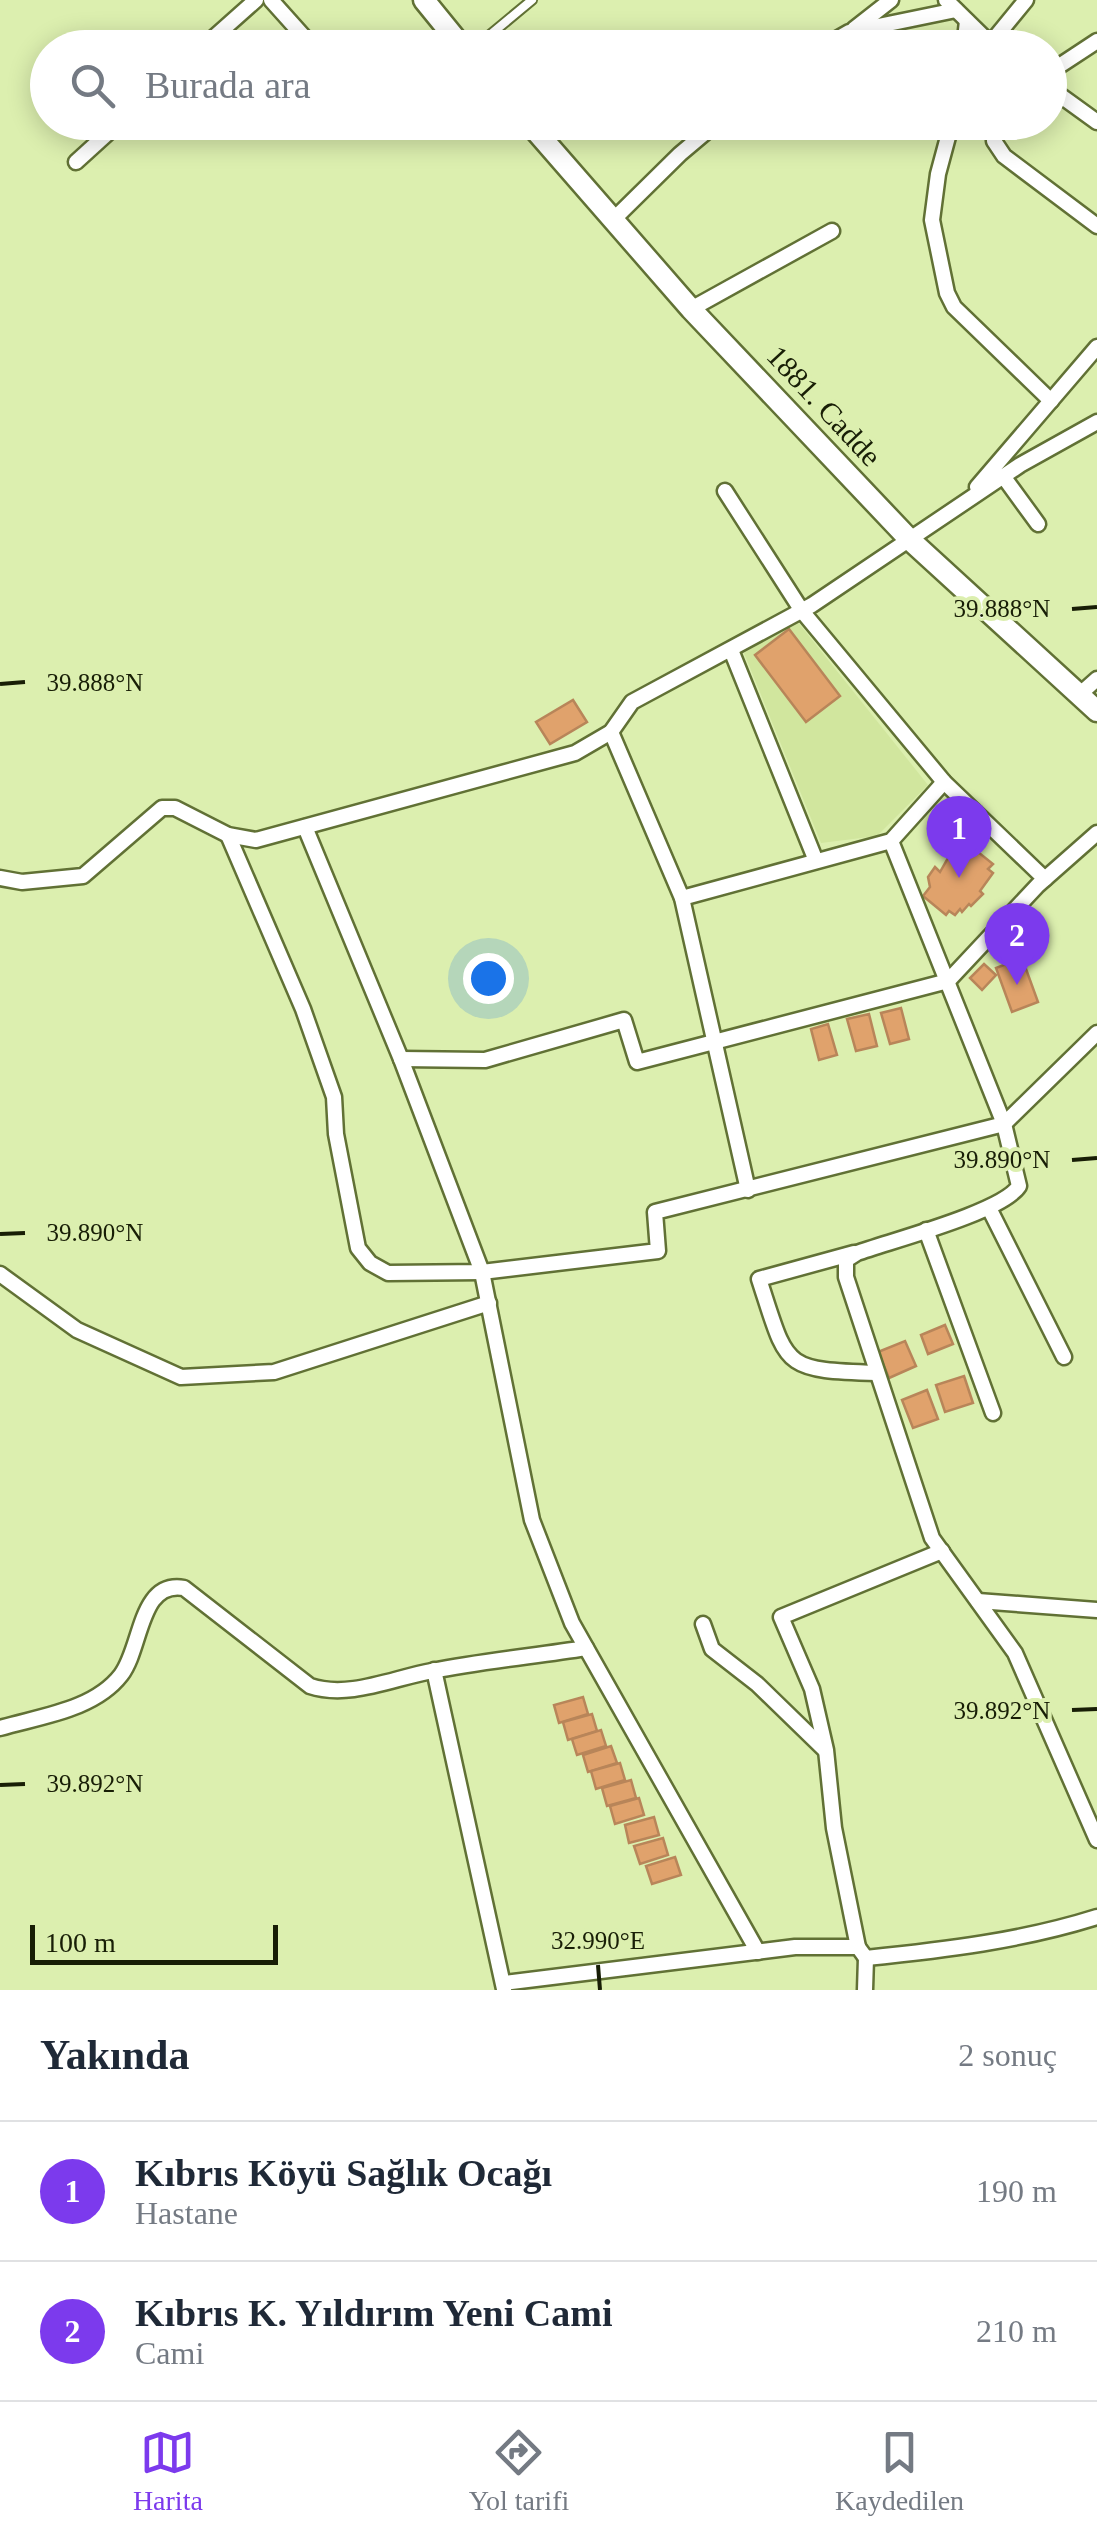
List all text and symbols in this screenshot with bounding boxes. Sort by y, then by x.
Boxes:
search box [30,30,1067,140]
icon: search [65,58,120,113]
text: Burada ara [145,64,311,106]
street label: 1881. Cadde [761,339,888,472]
text: 39.888°N [954,595,1050,622]
text: 39.888°N [47,669,143,696]
pin: 1 [926,796,992,878]
pin: 2 [984,902,1050,985]
your location [463,953,514,1004]
text: 39.890°N [954,1146,1050,1173]
text: 39.890°N [47,1219,143,1246]
text: 39.892°N [954,1697,1050,1724]
text: 39.892°N [47,1770,143,1797]
scale bar [30,1920,278,1964]
text: 100 m [45,1927,116,1958]
text: 32.990°E [551,1927,645,1954]
text: Yakında [40,2032,189,2078]
text: 2 sonuç [958,2037,1057,2073]
text: Kıbrıs Köyü Sağlık Ocağı [135,2152,552,2194]
text: 1 [65,2173,81,2209]
text: 190 m [976,2173,1057,2209]
text: Hastane [135,2195,238,2231]
text: Kıbrıs K. Yıldırım Yeni Cami [135,2292,612,2334]
text: 2 [65,2313,81,2349]
text: 210 m [976,2313,1057,2349]
text: Cami [135,2335,204,2371]
tab: Harita [133,2425,203,2517]
tab: Yol tarifi [469,2425,569,2517]
tab: Kaydedilen [835,2425,964,2517]

